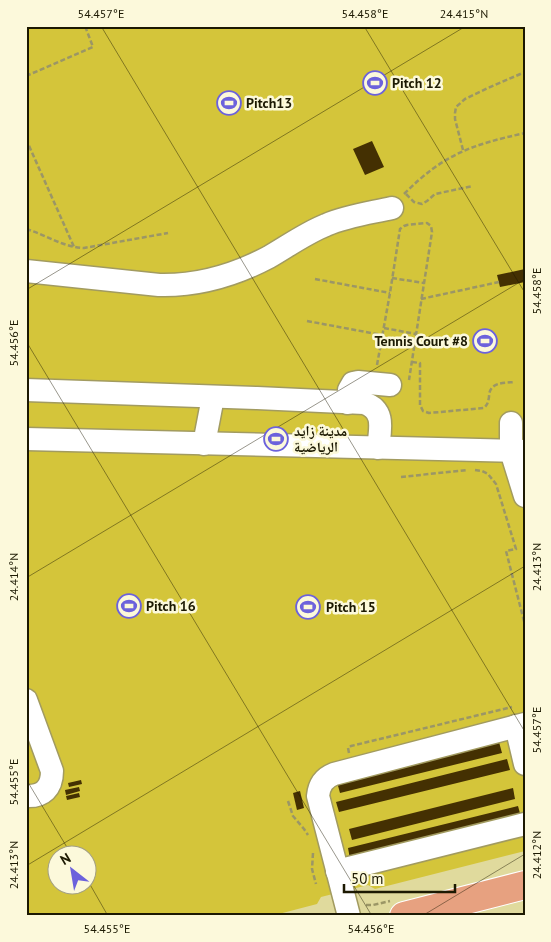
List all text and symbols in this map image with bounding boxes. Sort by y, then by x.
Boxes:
text: 54.457°E [78,6,124,21]
text: 54.458°E [342,6,388,21]
text: 24.415°N [440,6,488,21]
sports icon: Pitch 12 [362,70,388,96]
place label: Pitch 12 [392,74,442,92]
sports icon: Pitch13 [216,90,242,116]
place label: Pitch13 [246,94,292,112]
text: 54.458°E [529,268,544,314]
text: 54.456°E [6,320,21,366]
sports icon: Tennis Court #8 [472,328,498,354]
place label: Tennis Court #8 [374,332,468,350]
place label: مدينة زايد الرياضية [294,422,347,456]
sports icon: مدينة زايد الرياضية [263,426,289,452]
text: 24.413°N [529,543,544,591]
text: 24.414°N [6,553,21,601]
sports icon: Pitch 16 [116,593,142,619]
sports icon: Pitch 15 [295,594,321,620]
place label: Pitch 16 [146,597,196,615]
place label: Pitch 15 [326,598,376,616]
text: 54.457°E [529,707,544,753]
text: 54.455°E [6,759,21,805]
text: 24.412°N [529,831,544,879]
text: 24.413°N [6,841,21,889]
north arrow [48,844,98,894]
text: N [57,849,74,869]
scale bar [344,862,455,894]
text: 50 m [351,869,384,888]
text: 54.455°E [84,921,130,936]
text: 54.456°E [348,921,394,936]

